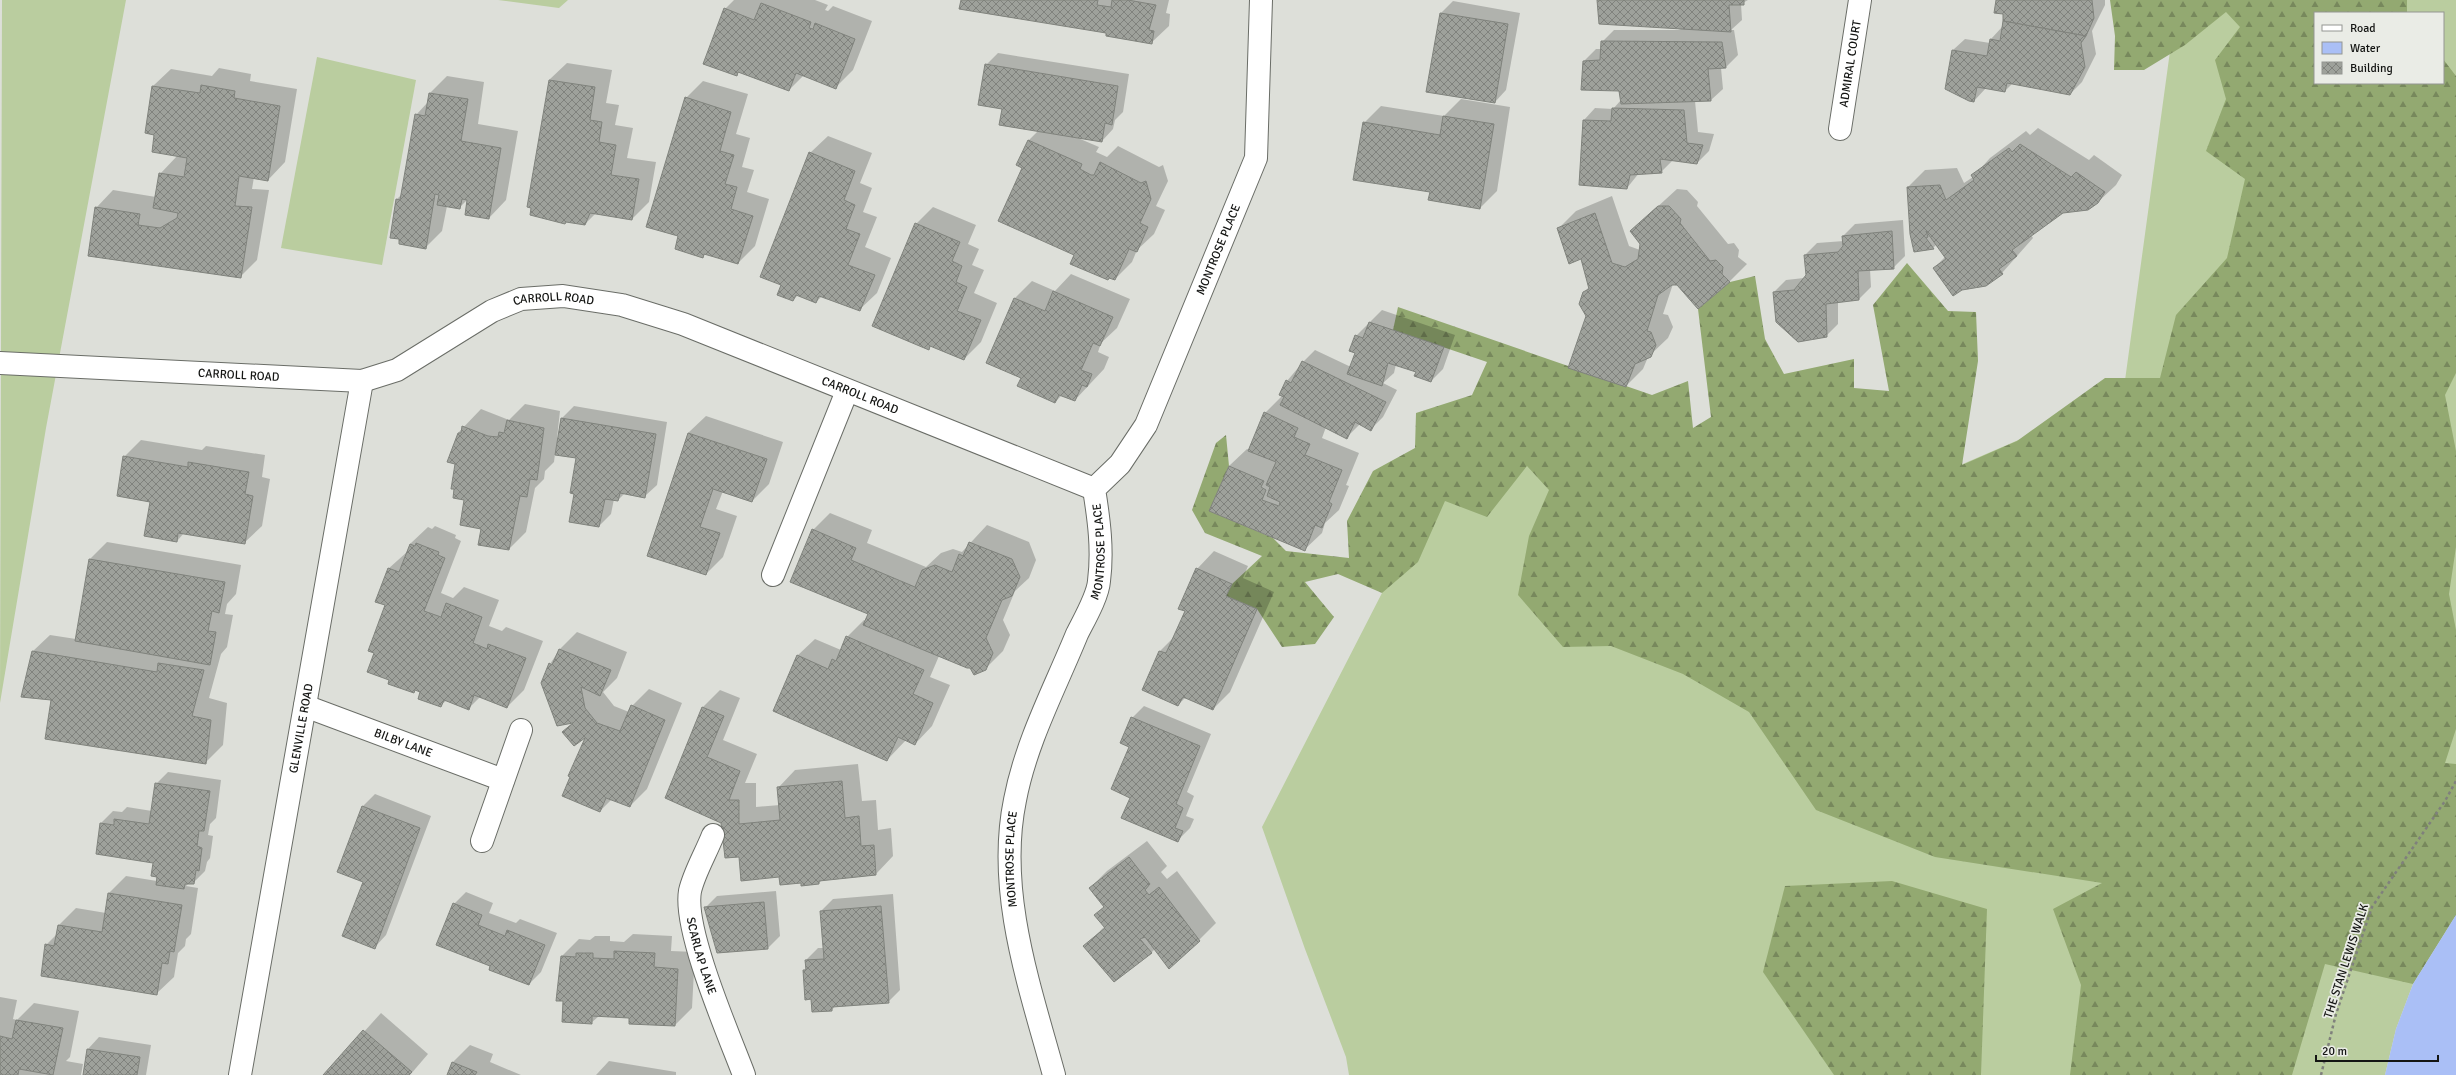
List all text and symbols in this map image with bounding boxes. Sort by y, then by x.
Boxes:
legend [2314,12,2444,84]
street label: ADMIRAL COURT [1836,19,1865,108]
text: Road [2350,21,2376,36]
text: Water [2350,41,2381,56]
text: Building [2350,61,2393,76]
street label: MONTROSE PLACE [1193,202,1244,297]
street label: CARROLL ROAD [511,289,595,310]
street label: CARROLL ROAD [198,366,280,385]
street label: CARROLL ROAD [819,373,901,418]
street label: MONTROSE PLACE [1087,502,1109,602]
street label: GLENVILLE ROAD [286,682,317,774]
street label: BILBY LANE [372,726,435,761]
street label: MONTROSE PLACE [1002,810,1021,908]
street label: THE STAN LEWIS WALK [2321,902,2372,1020]
street label: SCARLAP LANE [683,916,719,997]
scale bar [2316,1037,2438,1063]
text: 20 m [2322,1044,2347,1059]

